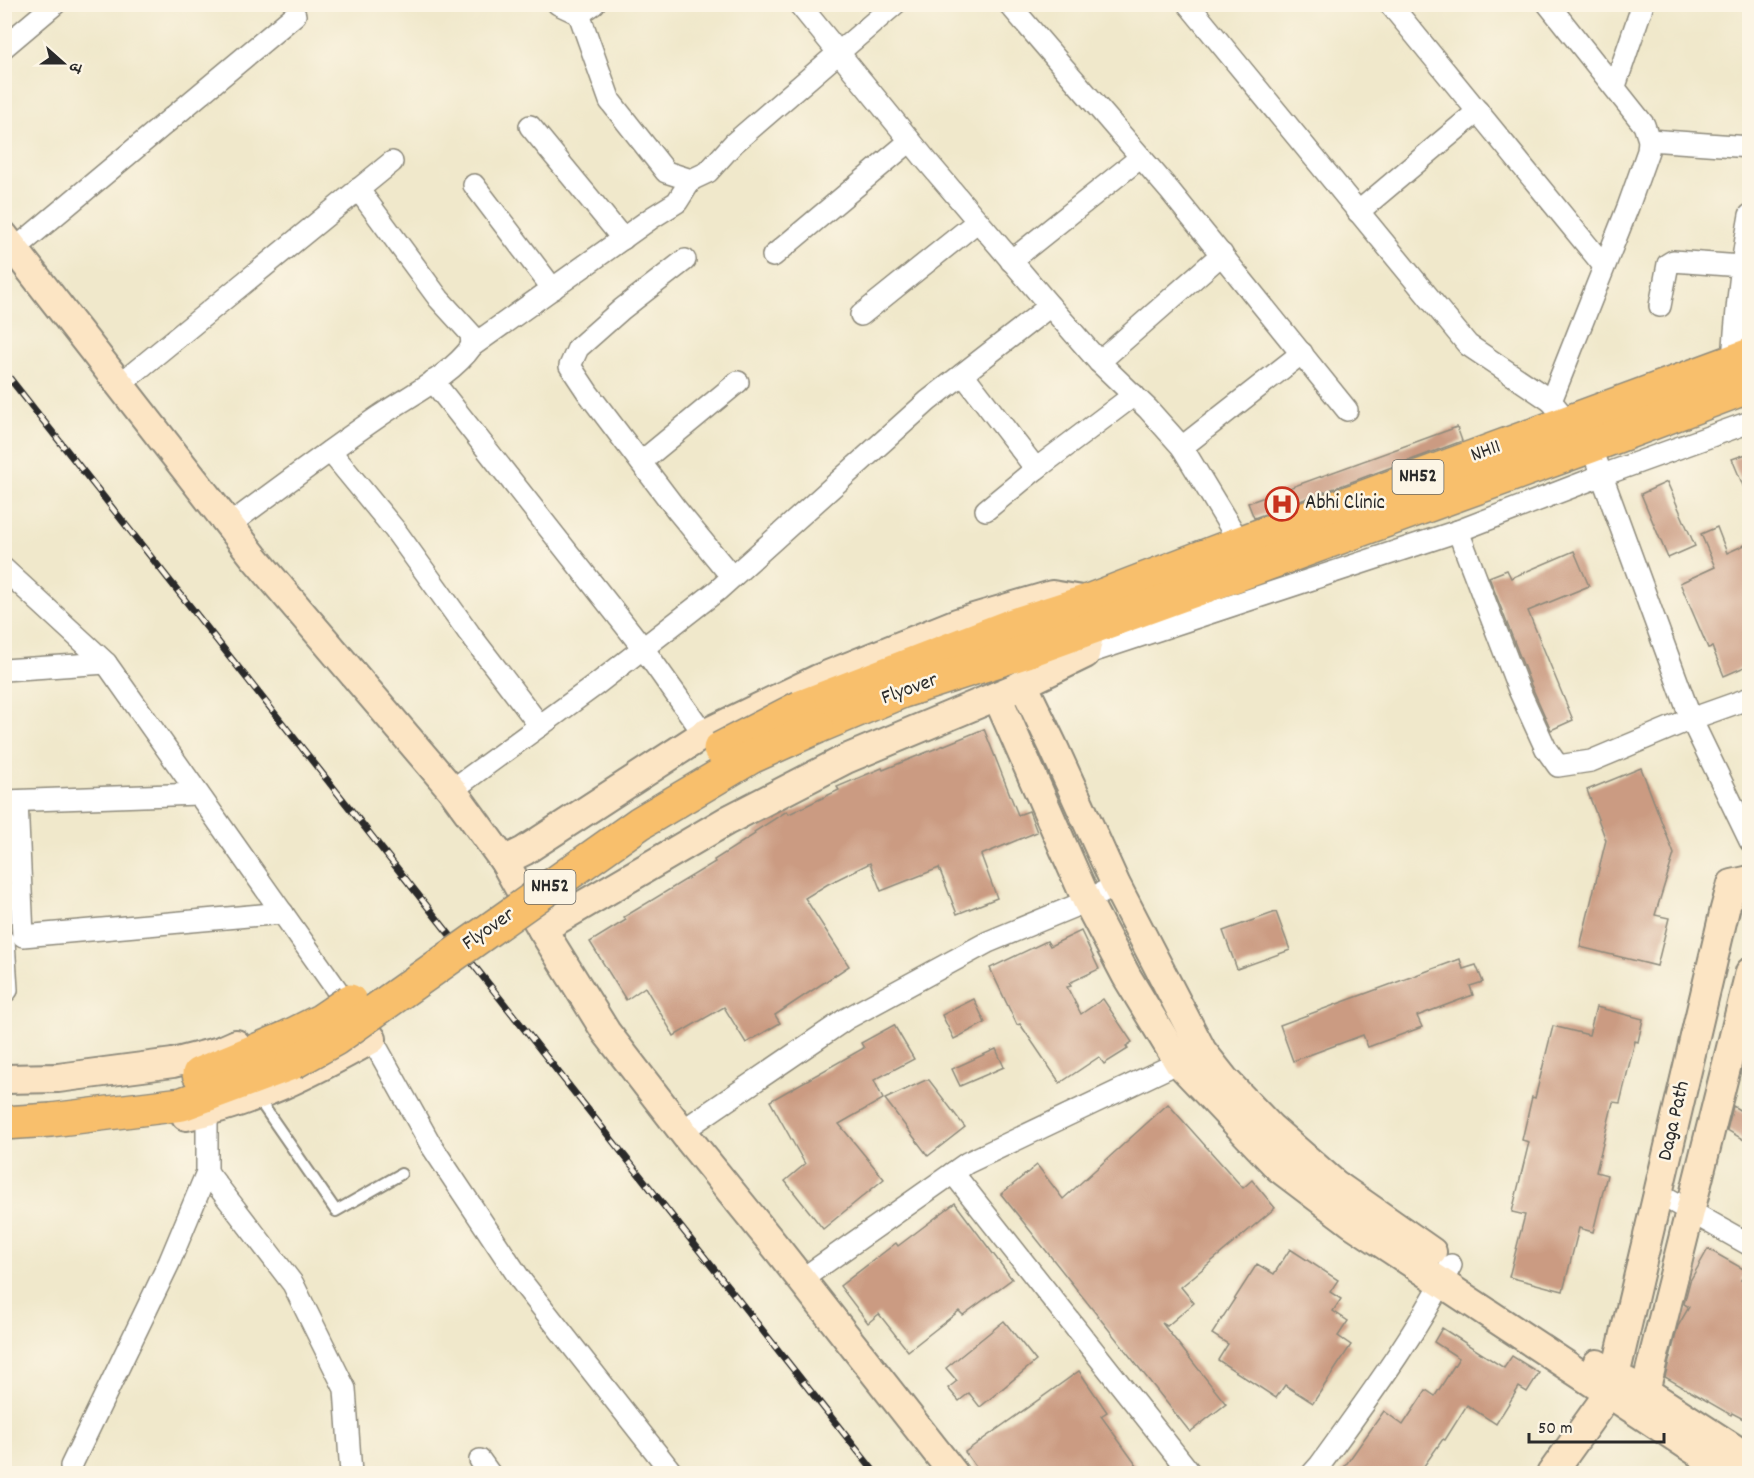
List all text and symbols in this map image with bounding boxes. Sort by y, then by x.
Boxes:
north arrow [33,33,93,93]
text: उ [62,58,87,77]
street label: NH11 [1467,433,1505,471]
road number: NH52 [1392,460,1444,494]
hospital icon: Abhi Clinic [1264,486,1300,522]
place label: Abhi Clinic [1305,489,1385,519]
street label: Flyover [878,666,943,714]
road number: NH52 [524,870,576,904]
street label: Flyover [457,901,522,959]
street label: Daga Path [1651,1078,1699,1164]
scale bar [1529,1406,1664,1444]
text: 50 m [1538,1417,1573,1442]

